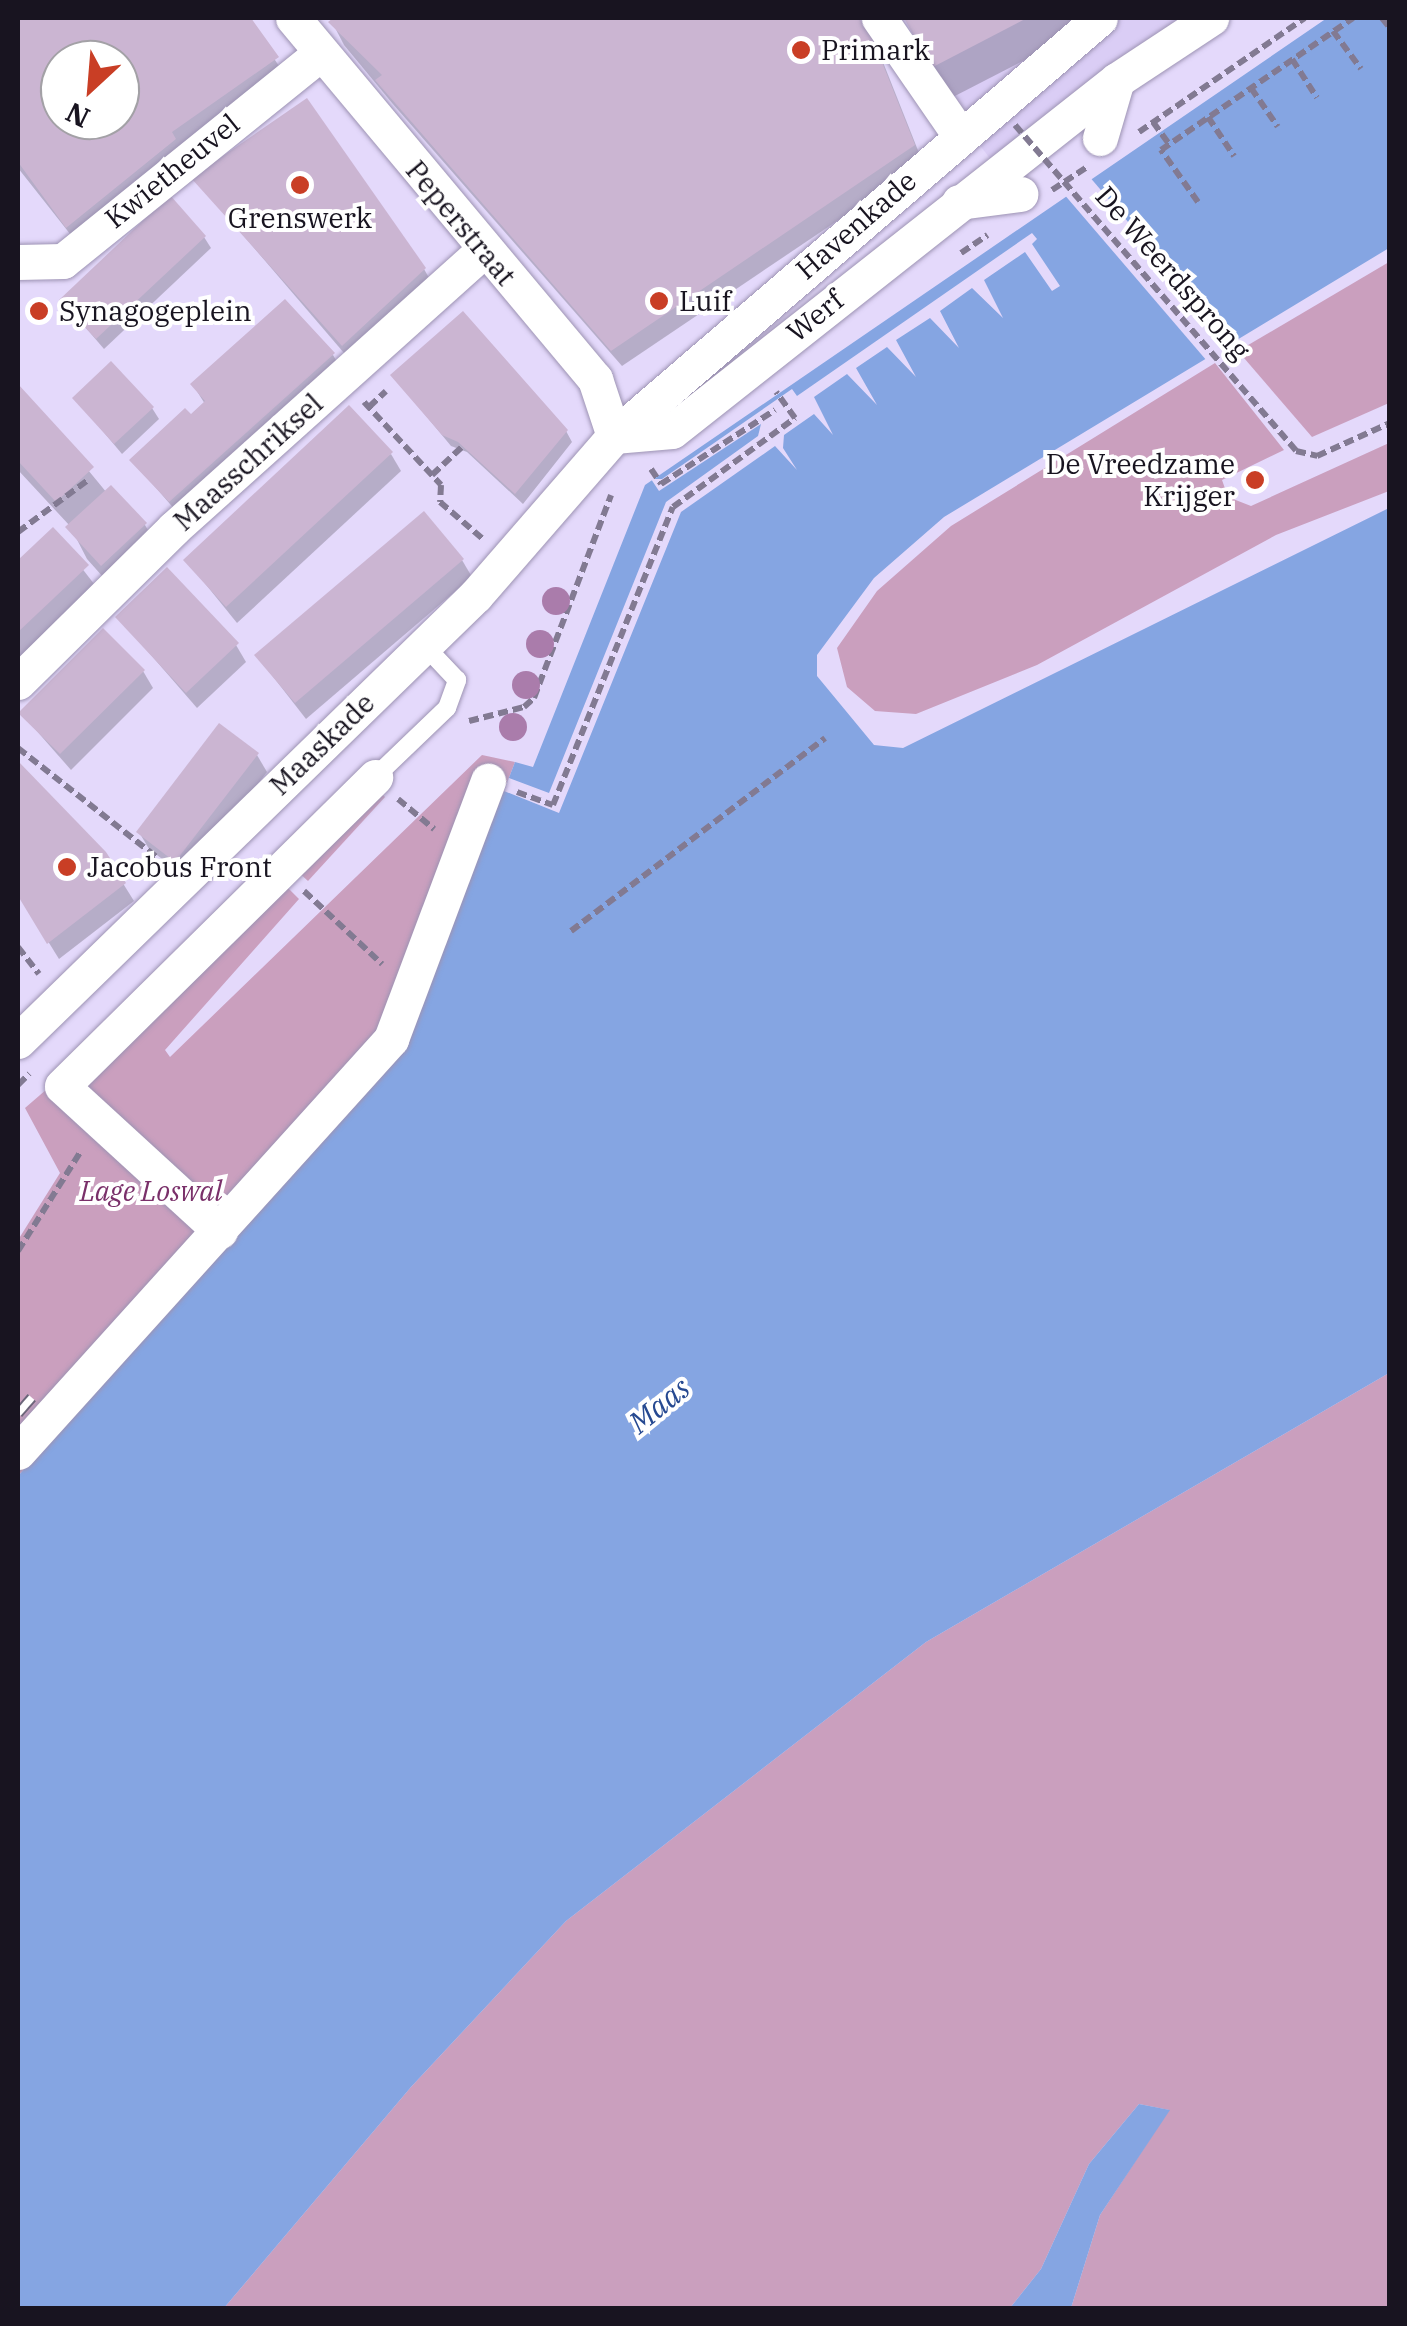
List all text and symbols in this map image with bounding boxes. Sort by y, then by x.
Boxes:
place label: Primark [821,33,930,67]
marker: Primark [790,39,812,61]
north arrow [40,40,140,140]
text: N [59,94,96,137]
street label: Kwietheuvel [98,107,246,235]
street label: Peperstraat [399,154,523,292]
street label: Havenkade [789,164,923,286]
marker: Grenswerk [289,174,311,196]
street label: De Weerdsprong [1089,179,1257,367]
place label: Grenswerk [228,201,372,235]
street label: Werf [780,283,850,349]
place label: Luif [679,284,731,318]
marker: Luif [648,290,670,312]
place label: Synagogeplein [59,294,252,328]
marker: Synagogeplein [28,300,50,322]
street label: Maasschriksel [167,386,329,538]
place label: De Vreedzame Krijger [1046,447,1235,513]
marker: De Vreedzame Krijger [1244,469,1266,491]
street label: Maaskade [263,686,381,802]
place label: Jacobus Front [87,850,272,884]
marker: Jacobus Front [56,856,78,878]
park label: Lage Loswal [80,1174,222,1208]
water label: Maas [621,1370,697,1440]

